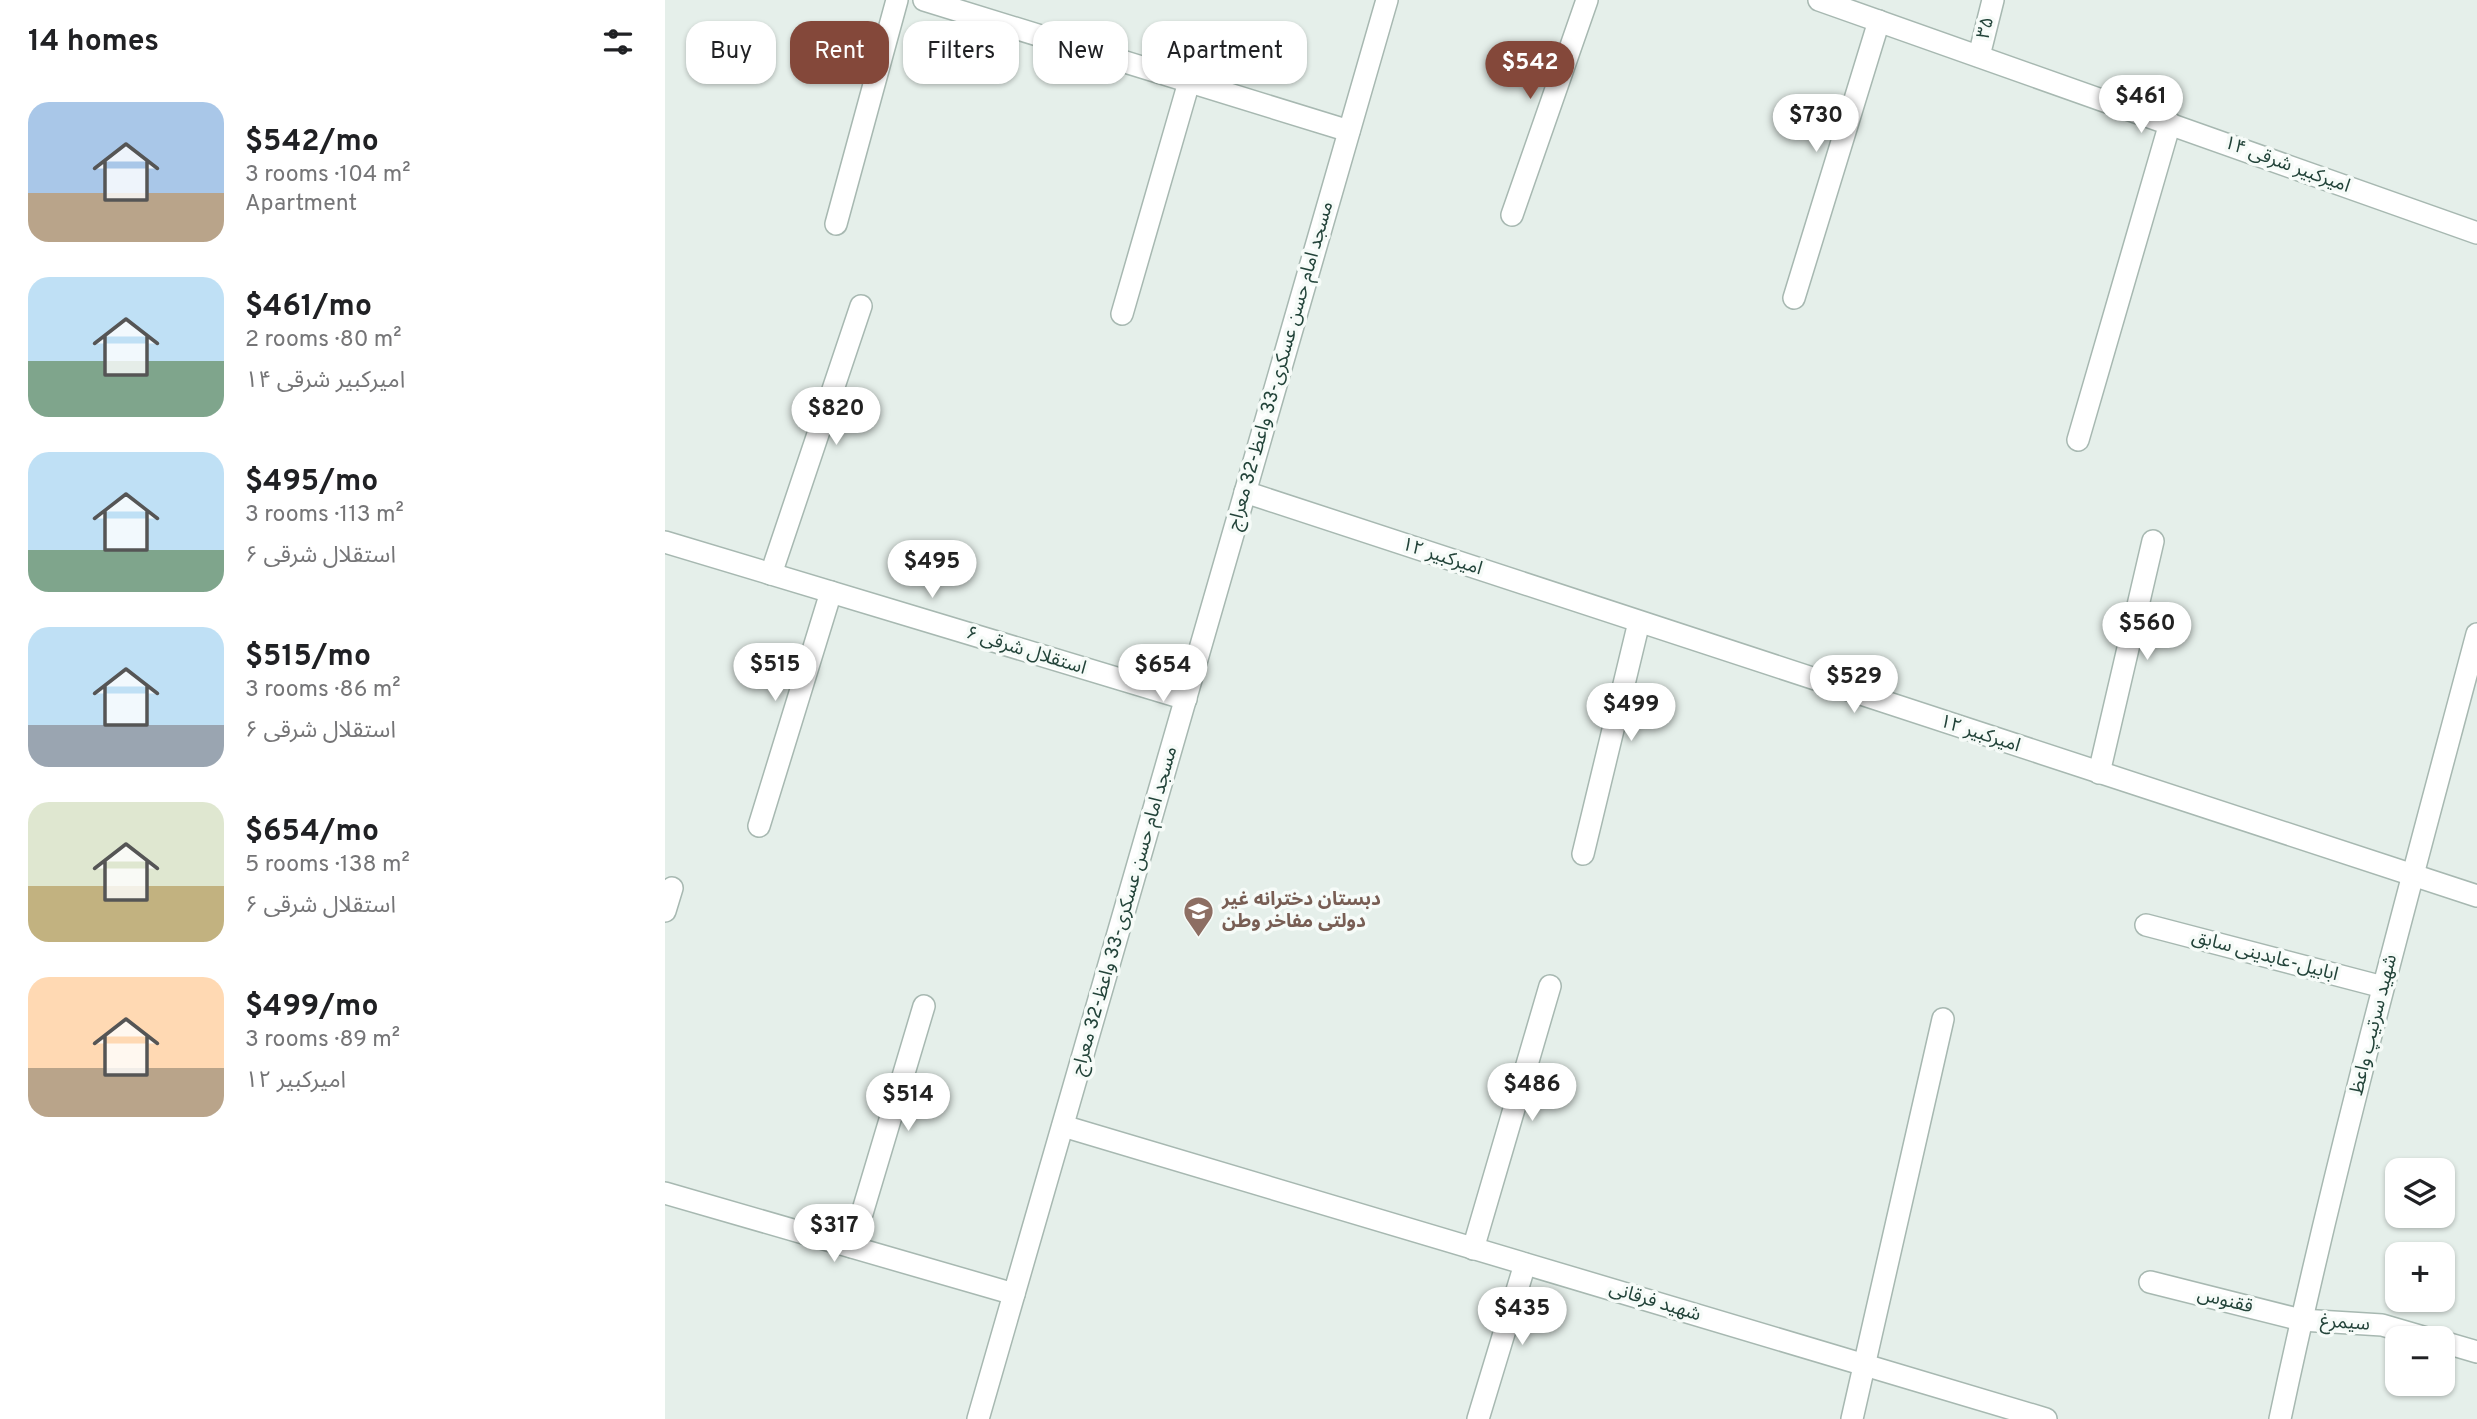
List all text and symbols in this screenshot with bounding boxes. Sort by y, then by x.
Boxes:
street label: ۳۵ [1972,15,2000,41]
chip: Buy [686,21,776,84]
chip: Rent [790,21,889,84]
chip: Filters [903,21,1019,84]
chip: New [1033,21,1128,84]
chip: Apartment [1142,21,1307,84]
icon: filters [599,23,637,61]
text: 14 homes [28,24,159,61]
pin: $542 [1489,42,1571,101]
text: $542 [1501,49,1559,78]
pin: $461 [2100,76,2182,135]
text: $461 [2115,83,2167,112]
pin: $730 [1775,94,1857,154]
text: $730 [1789,102,1843,131]
text: $542/mo [245,124,379,161]
icon: home [84,130,168,214]
street label: ۱۴ امیرکبیر شرقی [2221,131,2353,199]
text: 3 rooms · 104 m² [245,161,410,190]
text: Apartment [245,190,357,219]
street label: مسجد امام حسن عسکری-33 واعظ-32 معراج [1222,199,1341,534]
text: $461/mo [245,289,372,326]
icon: home [84,305,168,389]
text: 2 rooms · 80 m² [245,326,402,355]
text: ۱۴ امیرکبیر شرقی [245,367,405,396]
pin: $820 [795,388,877,447]
text: $820 [807,395,865,424]
text: $495/mo [245,464,378,501]
icon: home [84,480,168,564]
text: 3 rooms · 113 m² [245,501,404,530]
street label: امیرکبیر ۱۲ [1399,533,1485,581]
pin: $495 [891,540,973,600]
text: استقلال شرقی ۶ [245,542,396,571]
text: $495 [904,548,960,577]
pin: $560 [2106,602,2188,662]
text: $560 [2118,610,2176,639]
street label: استقلال شرقی ۶ [963,621,1089,681]
text: $515/mo [245,639,371,676]
pin: $515 [734,644,816,703]
pin: $654 [1122,644,1204,704]
text: $515 [749,651,801,680]
text: $654 [1134,652,1192,681]
icon: home [84,655,168,739]
pin: $529 [1813,656,1895,715]
text: $529 [1826,663,1882,692]
text: 3 rooms · 86 m² [245,676,401,705]
pin: $499 [1590,684,1672,743]
text: $499 [1603,691,1659,720]
street label: امیرکبیر ۱۲ [1937,710,2023,758]
text: استقلال شرقی ۶ [245,717,396,746]
street label: مسجد امام حسن عسکری-33 واعظ-32 معراج [1066,744,1185,1079]
text: $654/mo [245,814,379,851]
icon: home [84,830,168,914]
text: 5 rooms · 138 m² [245,851,410,880]
place label: دبستان دخترانه غیر دولتی مفاخر وطن [1221,888,1381,934]
text: استقلال شرقی ۶ [245,892,396,921]
school or university icon: دبستان دخترانه غیر دولتی مفاخر وطن [1182,894,1216,938]
street label: ابابیل-عابدینی سابق [2189,925,2341,987]
street label: شهید سرتیپ واعظ [2345,952,2403,1098]
text: $499/mo [245,989,378,1026]
icon: home [84,1005,168,1089]
text: 3 rooms · 89 m² [245,1026,400,1055]
pin: $486 [1491,1064,1573,1123]
text: امیرکبیر ۱۲ [245,1067,346,1096]
text: $486 [1503,1071,1561,1100]
pin: $514 [867,1074,949,1133]
text: $514 [882,1081,934,1110]
map controls [2385,1158,2455,1396]
button: layers [2385,1158,2455,1228]
pin: $317 [793,1204,875,1264]
text: $317 [809,1212,859,1241]
button: + [2385,1242,2455,1312]
street label: شهید فرقانی [1606,1277,1704,1327]
street label: ققنوس [2195,1283,2255,1319]
pin: $435 [1481,1288,1563,1347]
text: $435 [1494,1295,1550,1324]
street label: سیمرغ [2319,1309,2371,1337]
button: − [2385,1326,2455,1396]

